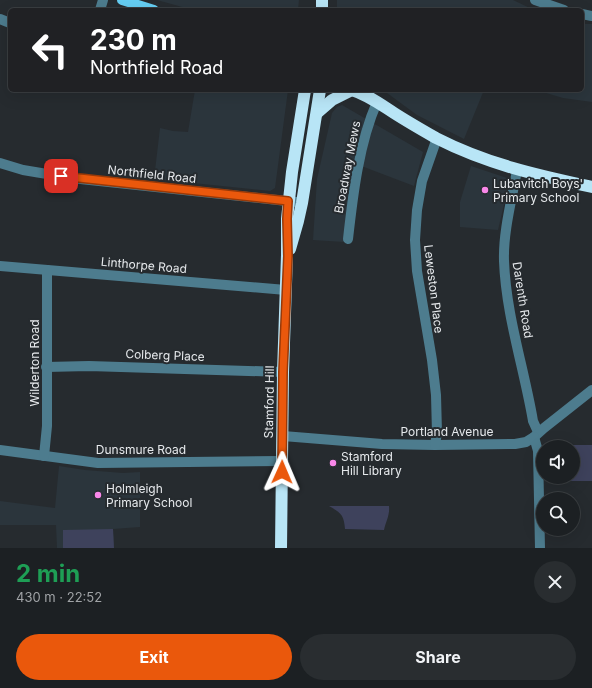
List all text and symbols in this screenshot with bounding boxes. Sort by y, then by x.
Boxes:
text: 230 m [90,23,177,57]
icon: left [24,24,76,76]
text: Northfield Road [90,57,223,78]
street label: Broadway Mews [331,120,363,214]
pin [44,159,78,193]
street label: Northfield Road [107,162,197,186]
icon: arrive [50,165,72,187]
place label: Lubavitch Boys' Primary School [493,176,583,205]
marker: Lubavitch Boys' Primary School [480,185,490,195]
street label: Leweston Place [421,244,447,334]
street label: Linthorpe Road [100,254,188,276]
street label: Darenth Road [510,261,536,339]
street label: Wilderton Road [27,319,42,407]
street label: Colberg Place [125,346,205,364]
street label: Stamford Hill [261,365,277,439]
street label: Portland Avenue [400,424,494,439]
map controls [536,440,580,536]
button: sound [536,440,580,484]
street label: Dunsmure Road [96,442,186,457]
place label: Stamford Hill Library [341,449,402,478]
position arrow [261,451,303,493]
marker: Stamford Hill Library [328,458,338,468]
place label: Holmleigh Primary School [106,481,192,510]
marker: Holmleigh Primary School [93,490,103,500]
button: search [536,492,580,536]
text: 2 min [16,559,80,588]
button: close [534,561,576,603]
text: 430 m · 22:52 [16,589,102,605]
button: Exit [16,634,292,680]
button: Share [300,634,576,680]

